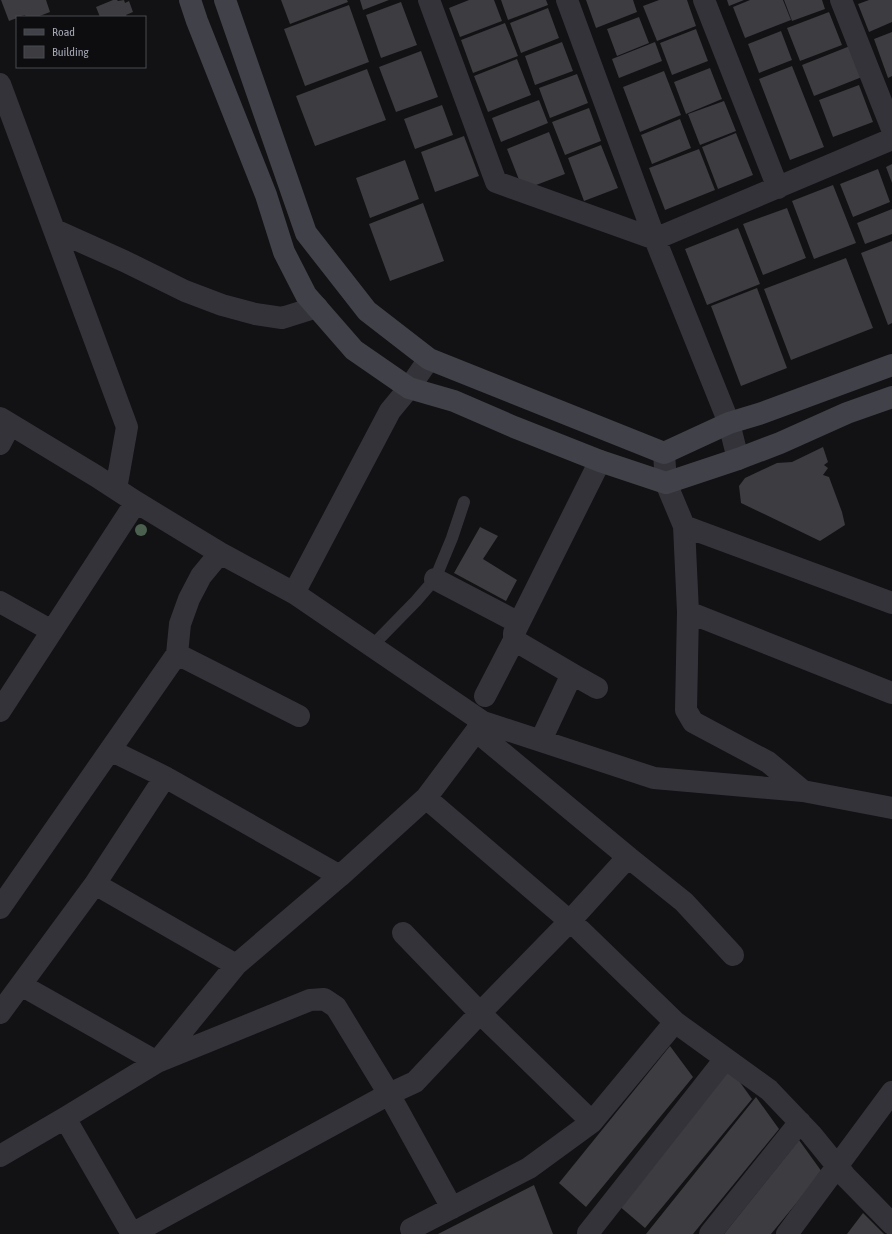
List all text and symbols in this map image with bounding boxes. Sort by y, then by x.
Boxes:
legend [16,16,146,68]
text: Road [52,25,75,39]
text: Building [52,45,90,59]

